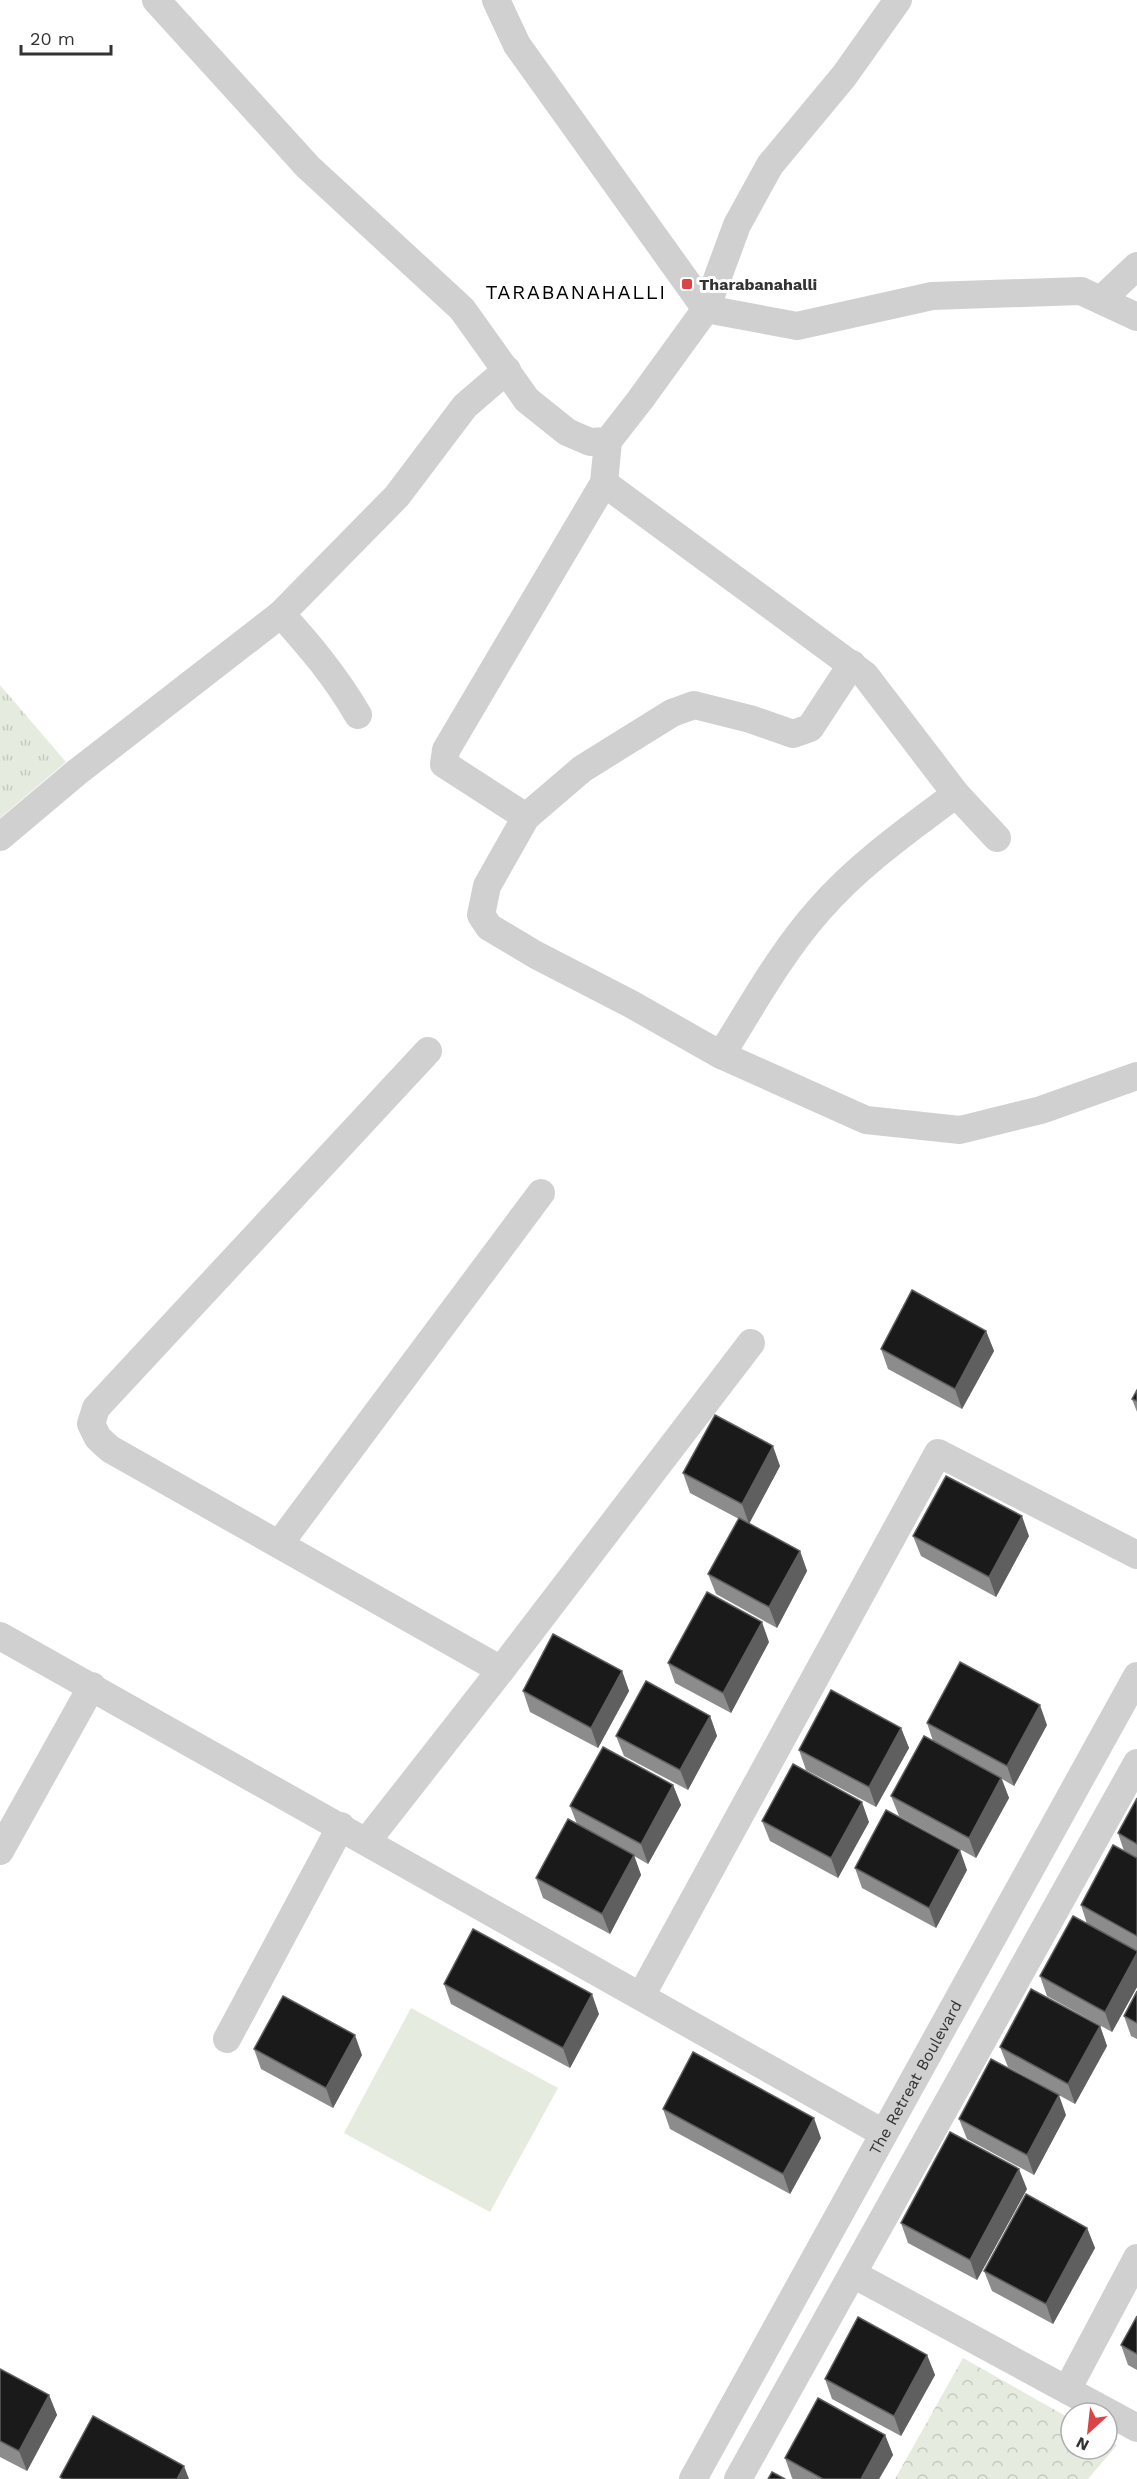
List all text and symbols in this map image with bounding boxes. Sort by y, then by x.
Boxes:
scale bar [21,18,111,56]
text: 20 m [30,28,75,49]
place label: Tharabanahalli [699,275,817,294]
marker: Tharabanahalli [680,277,694,291]
district label: TARABANAHALLI [485,280,667,304]
street label: The Retreat Boulevard [865,1997,966,2158]
north arrow [1059,2401,1119,2461]
text: N [1073,2433,1092,2455]

